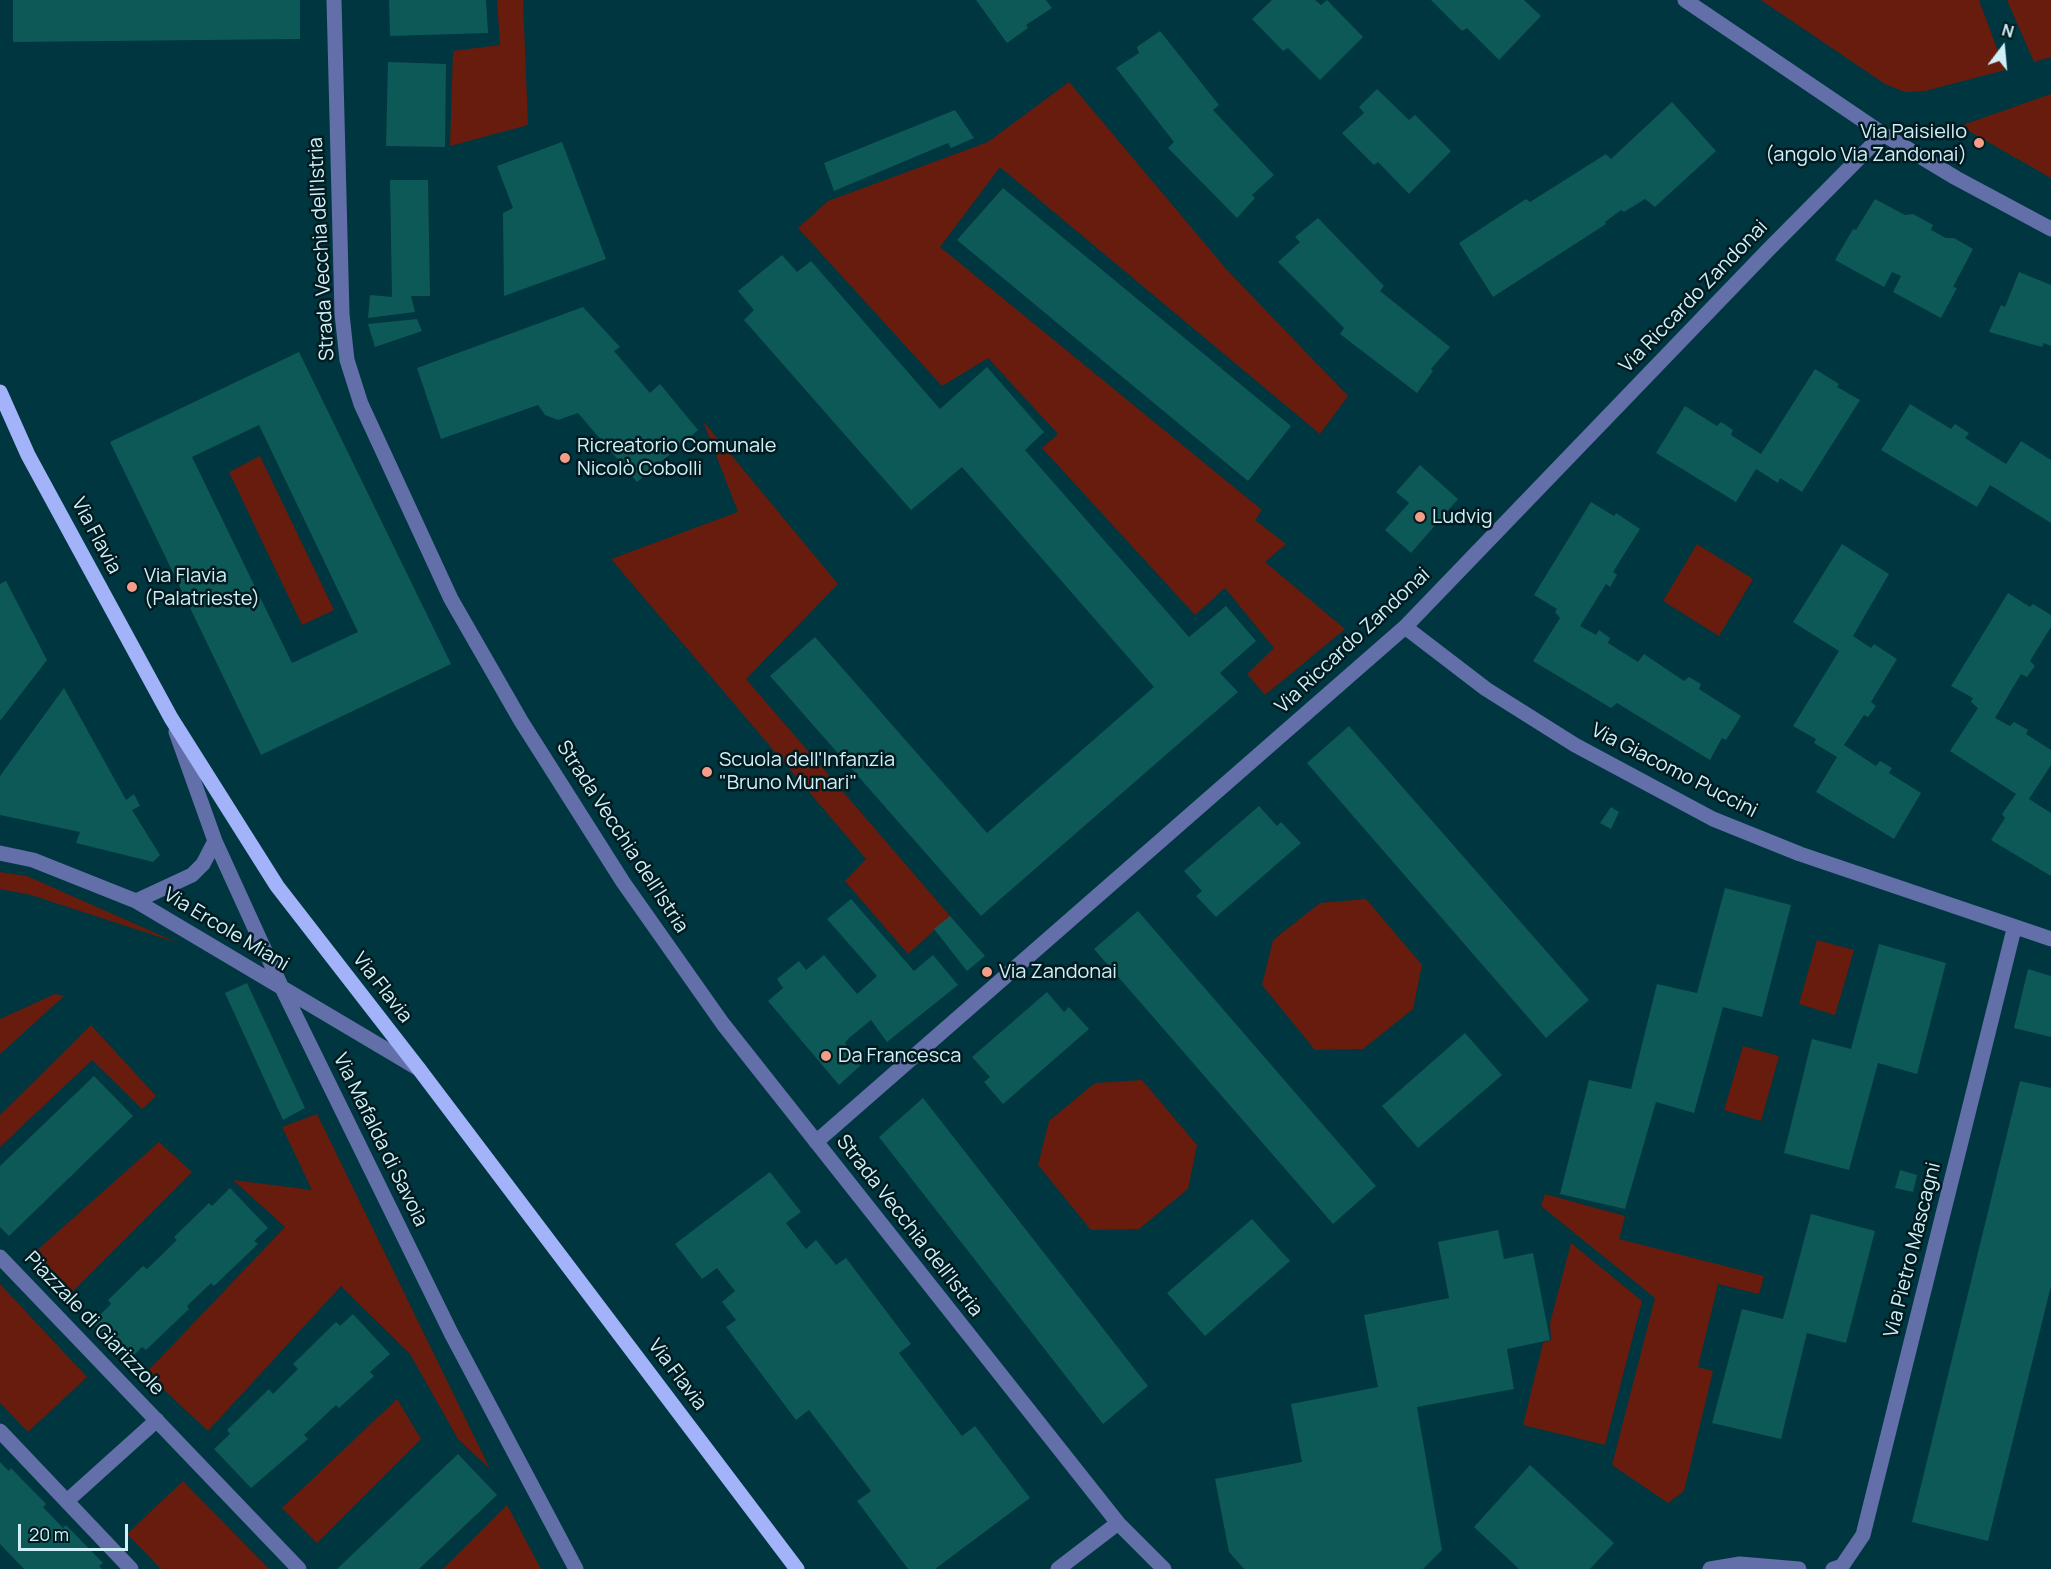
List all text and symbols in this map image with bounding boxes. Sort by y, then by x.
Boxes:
north arrow [1973,18,2033,78]
text: N [1999,19,2017,43]
place label: Via Paisiello (angolo Via Zandonai) [1765,120,1967,167]
marker: Via Paisiello (angolo Via Zandonai) [1972,136,1986,150]
street label: Strada Vecchia dell'Istria [304,137,340,361]
street label: Via Riccardo Zandonai [1615,216,1773,378]
place label: Ricreatorio Comunale Nicolò Cobolli [577,434,776,481]
marker: Ricreatorio Comunale Nicolò Cobolli [558,451,572,465]
street label: Via Flavia [66,494,126,578]
place label: Ludvig [1432,505,1493,529]
marker: Ludvig [1413,510,1427,524]
street label: Via Riccardo Zandonai [1271,563,1435,719]
place label: Via Flavia (Palatrieste) [144,564,260,611]
marker: Via Flavia (Palatrieste) [125,580,139,594]
street label: Via Giacomo Puccini [1587,719,1761,823]
street label: Strada Vecchia dell'Istria [551,737,693,937]
place label: Scuola dell'Infanzia "Bruno Munari" [719,748,895,795]
marker: Scuola dell'Infanzia "Bruno Munari" [700,765,714,779]
street label: Via Ercole Miani [159,883,293,977]
street label: Via Flavia [347,948,417,1028]
place label: Via Zandonai [999,960,1117,984]
marker: Via Zandonai [980,965,994,979]
place label: Da Francesca [838,1044,961,1068]
street label: Via Mafalda di Savoia [328,1049,432,1231]
marker: Da Francesca [819,1049,833,1063]
street label: Strada Vecchia dell'Istria [831,1130,987,1322]
street label: Via Pietro Mascagni [1880,1160,1946,1340]
street label: Piazzale di Giarizzole [19,1247,169,1401]
street label: Via Flavia [642,1335,712,1415]
scale bar [21,1512,130,1550]
text: 20 m [29,1522,69,1546]

